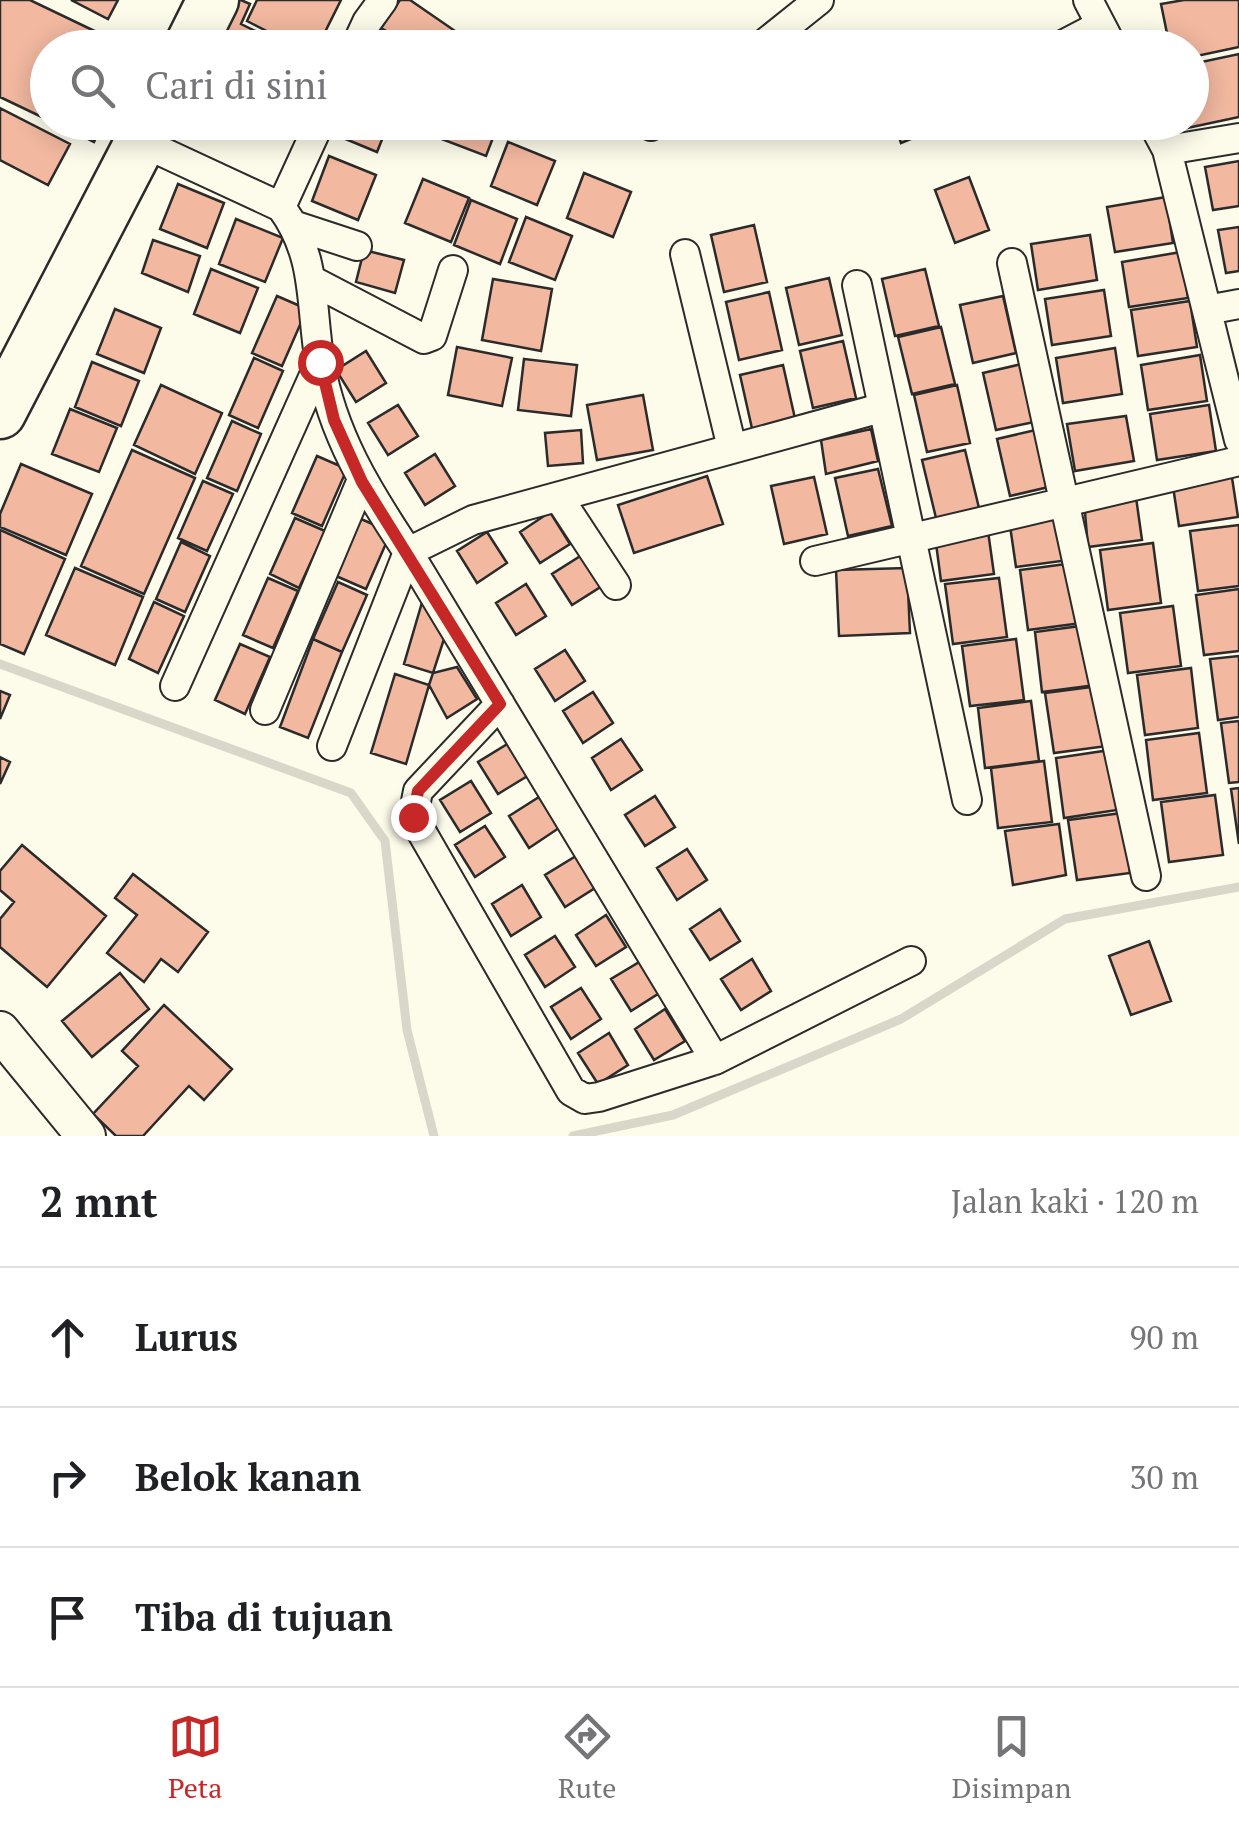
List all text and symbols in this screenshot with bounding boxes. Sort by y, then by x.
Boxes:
search box [30,30,1209,140]
icon: search [65,58,120,113]
text: Cari di sini [145,60,328,110]
route start [298,340,344,386]
route end [391,795,437,841]
text: 2 mnt [40,1173,158,1229]
text: Jalan kaki · 120 m [951,1180,1199,1222]
icon: ahead [40,1310,95,1365]
text: Lurus [135,1312,238,1362]
text: 90 m [1129,1316,1199,1358]
icon: right [40,1450,95,1505]
text: Belok kanan [135,1452,361,1502]
text: 30 m [1129,1456,1199,1498]
icon: arrive [40,1590,95,1645]
text: Tiba di tujuan [135,1592,393,1642]
tab: Peta [168,1709,223,1806]
tab: Rute [558,1709,616,1806]
tab: Disimpan [952,1709,1071,1806]

